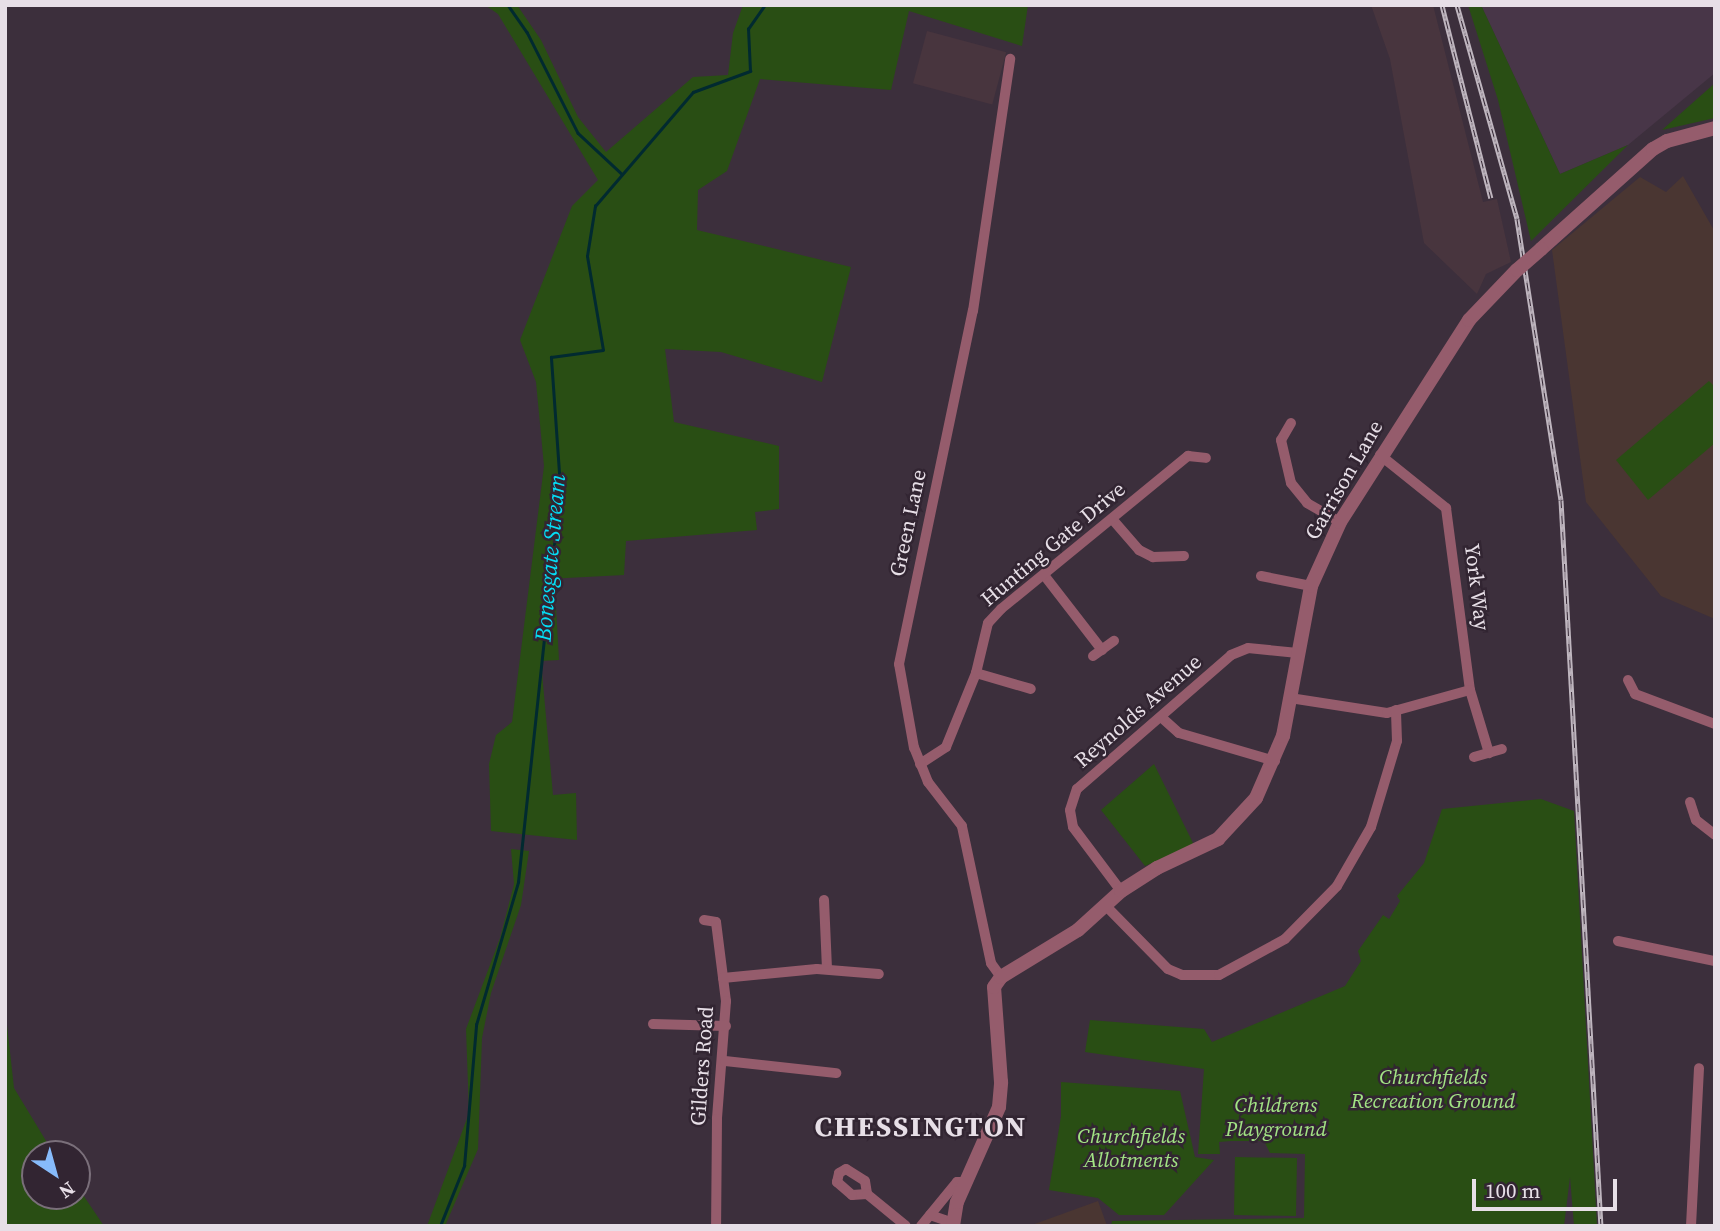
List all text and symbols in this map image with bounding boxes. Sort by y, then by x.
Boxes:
street label: Garrison Lane [1300,416,1388,544]
street label: Green Lane [884,467,932,579]
water label: Bonesgate Stream [529,473,571,643]
street label: Hunting Gate Drive [976,476,1130,612]
street label: York Way [1459,542,1495,632]
street label: Reynolds Avenue [1069,649,1207,773]
street label: Gilders Road [685,1005,719,1127]
park label: Churchfields Recreation Ground [1351,1064,1515,1114]
park label: Childrens Playground [1225,1092,1327,1142]
district label: CHESSINGTON [816,1109,1026,1143]
park label: Churchfields Allotments [1077,1123,1185,1173]
north arrow [21,1140,91,1210]
scale bar [1475,1164,1620,1208]
text: N [54,1176,80,1205]
text: 100 m [1485,1176,1540,1205]

